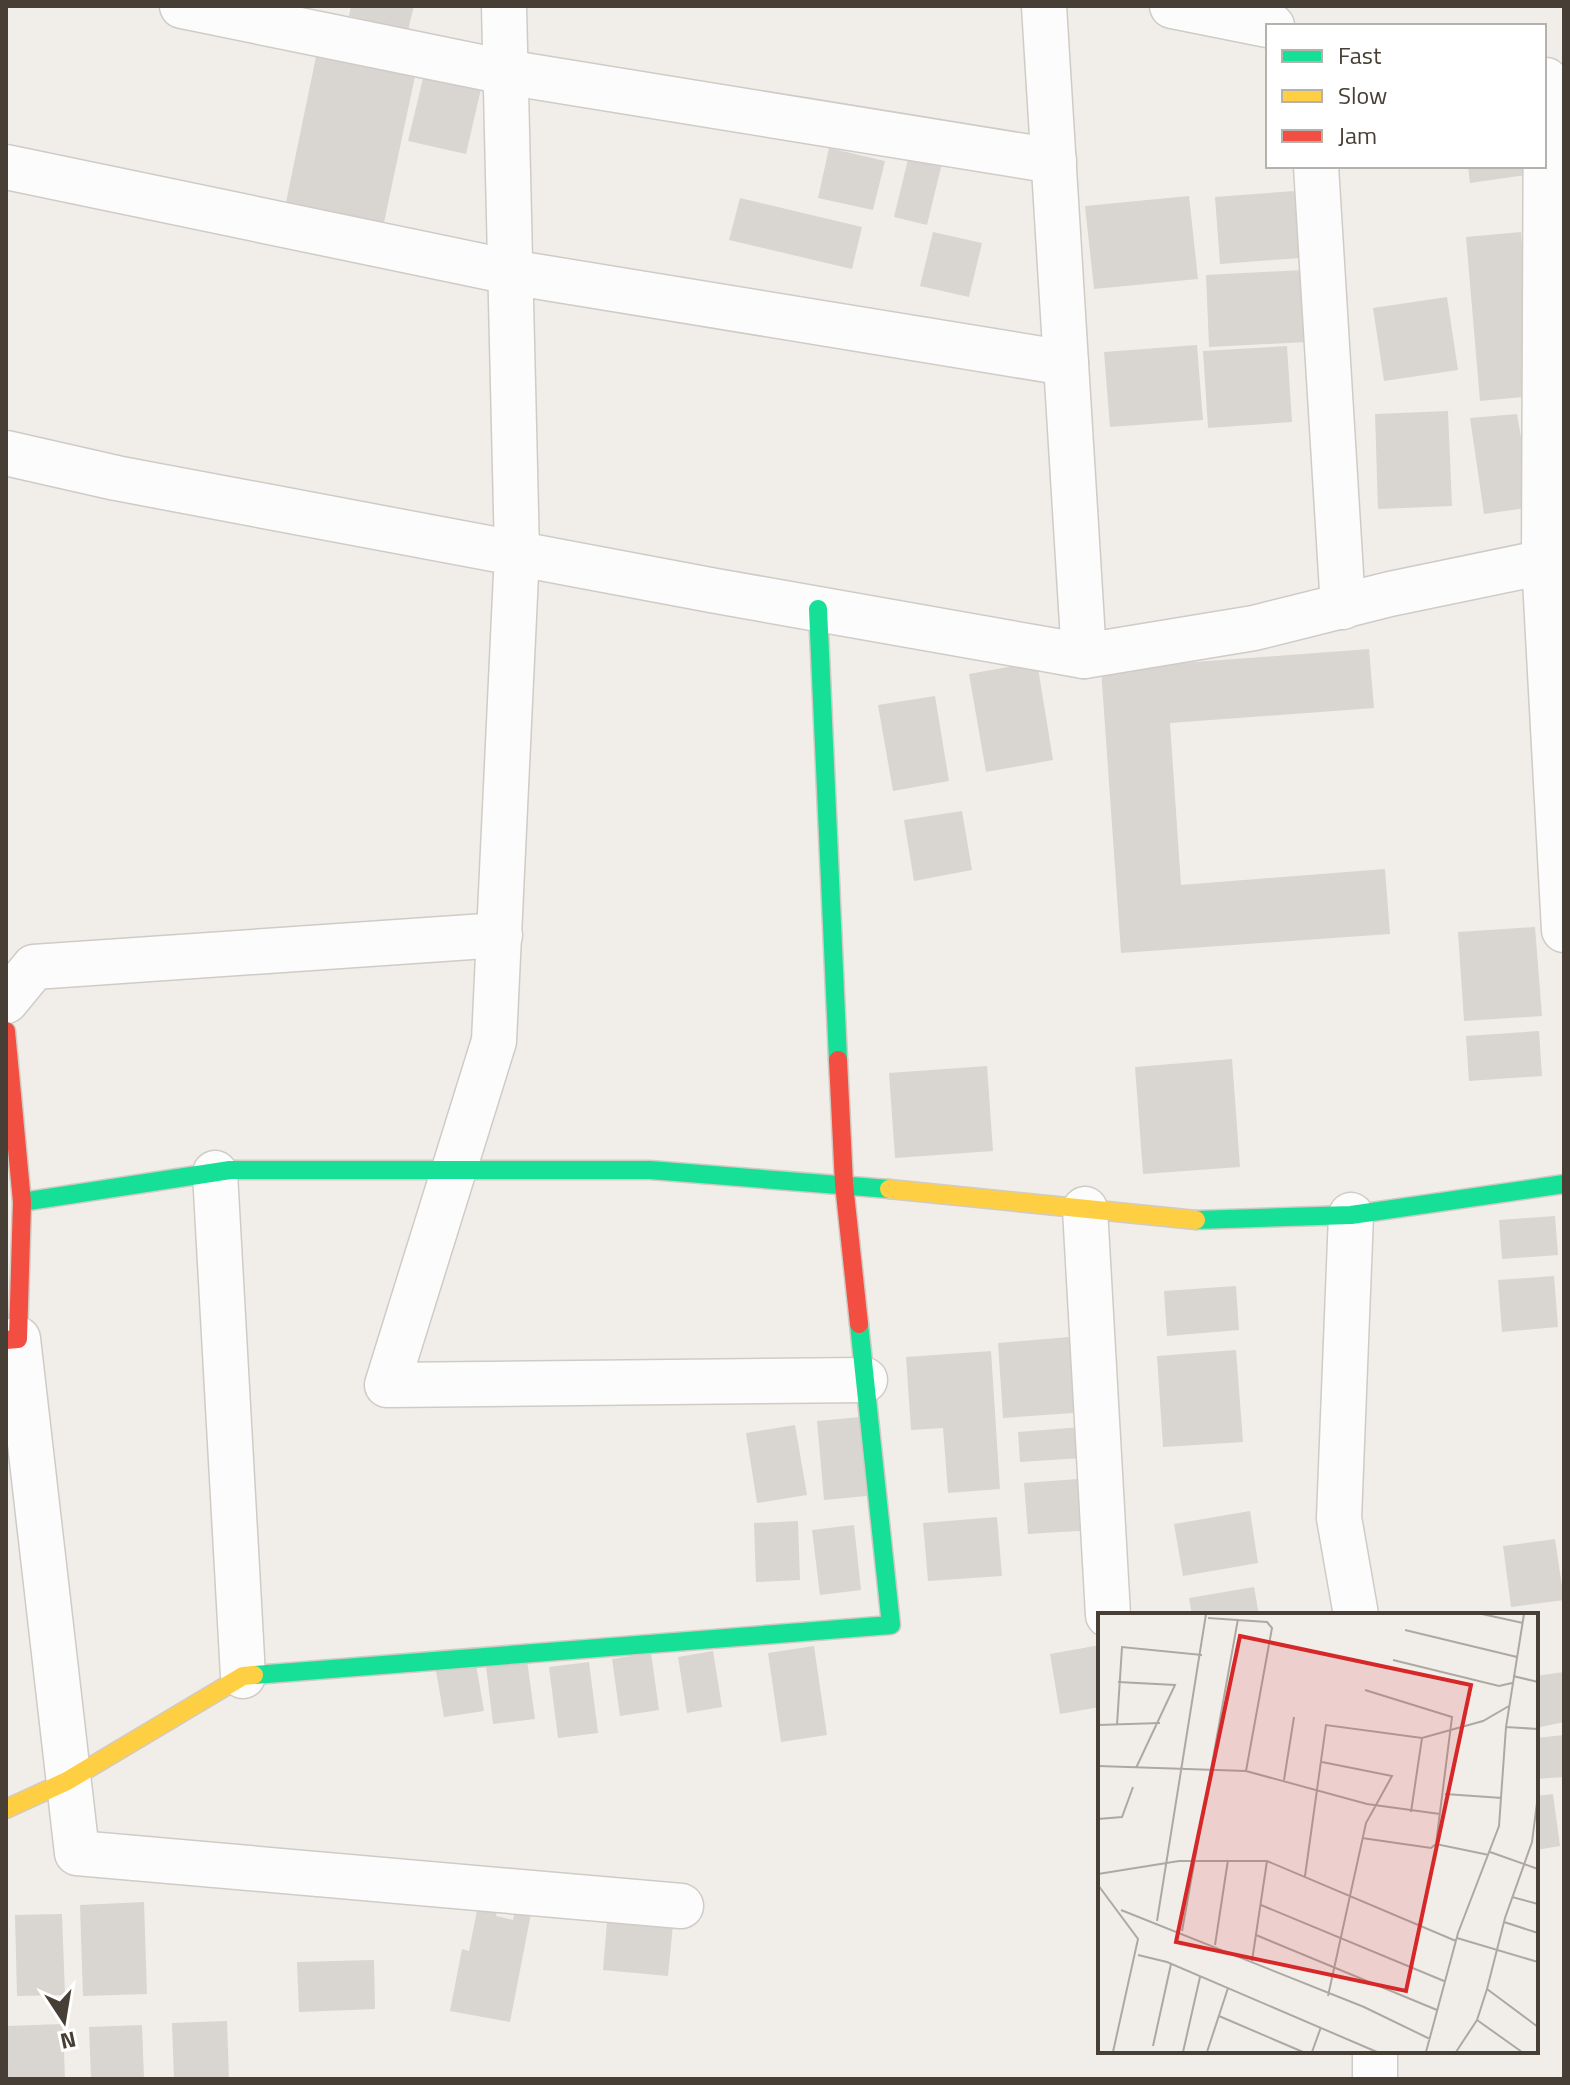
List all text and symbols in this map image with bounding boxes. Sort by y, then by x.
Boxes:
legend [1266,24,1546,168]
text: Fast [1338,37,1382,73]
text: Slow [1338,77,1387,113]
text: Jam [1338,117,1377,153]
inset map [1098,1613,1538,2053]
north arrow [24,1981,104,2061]
text: N [57,2022,79,2059]

